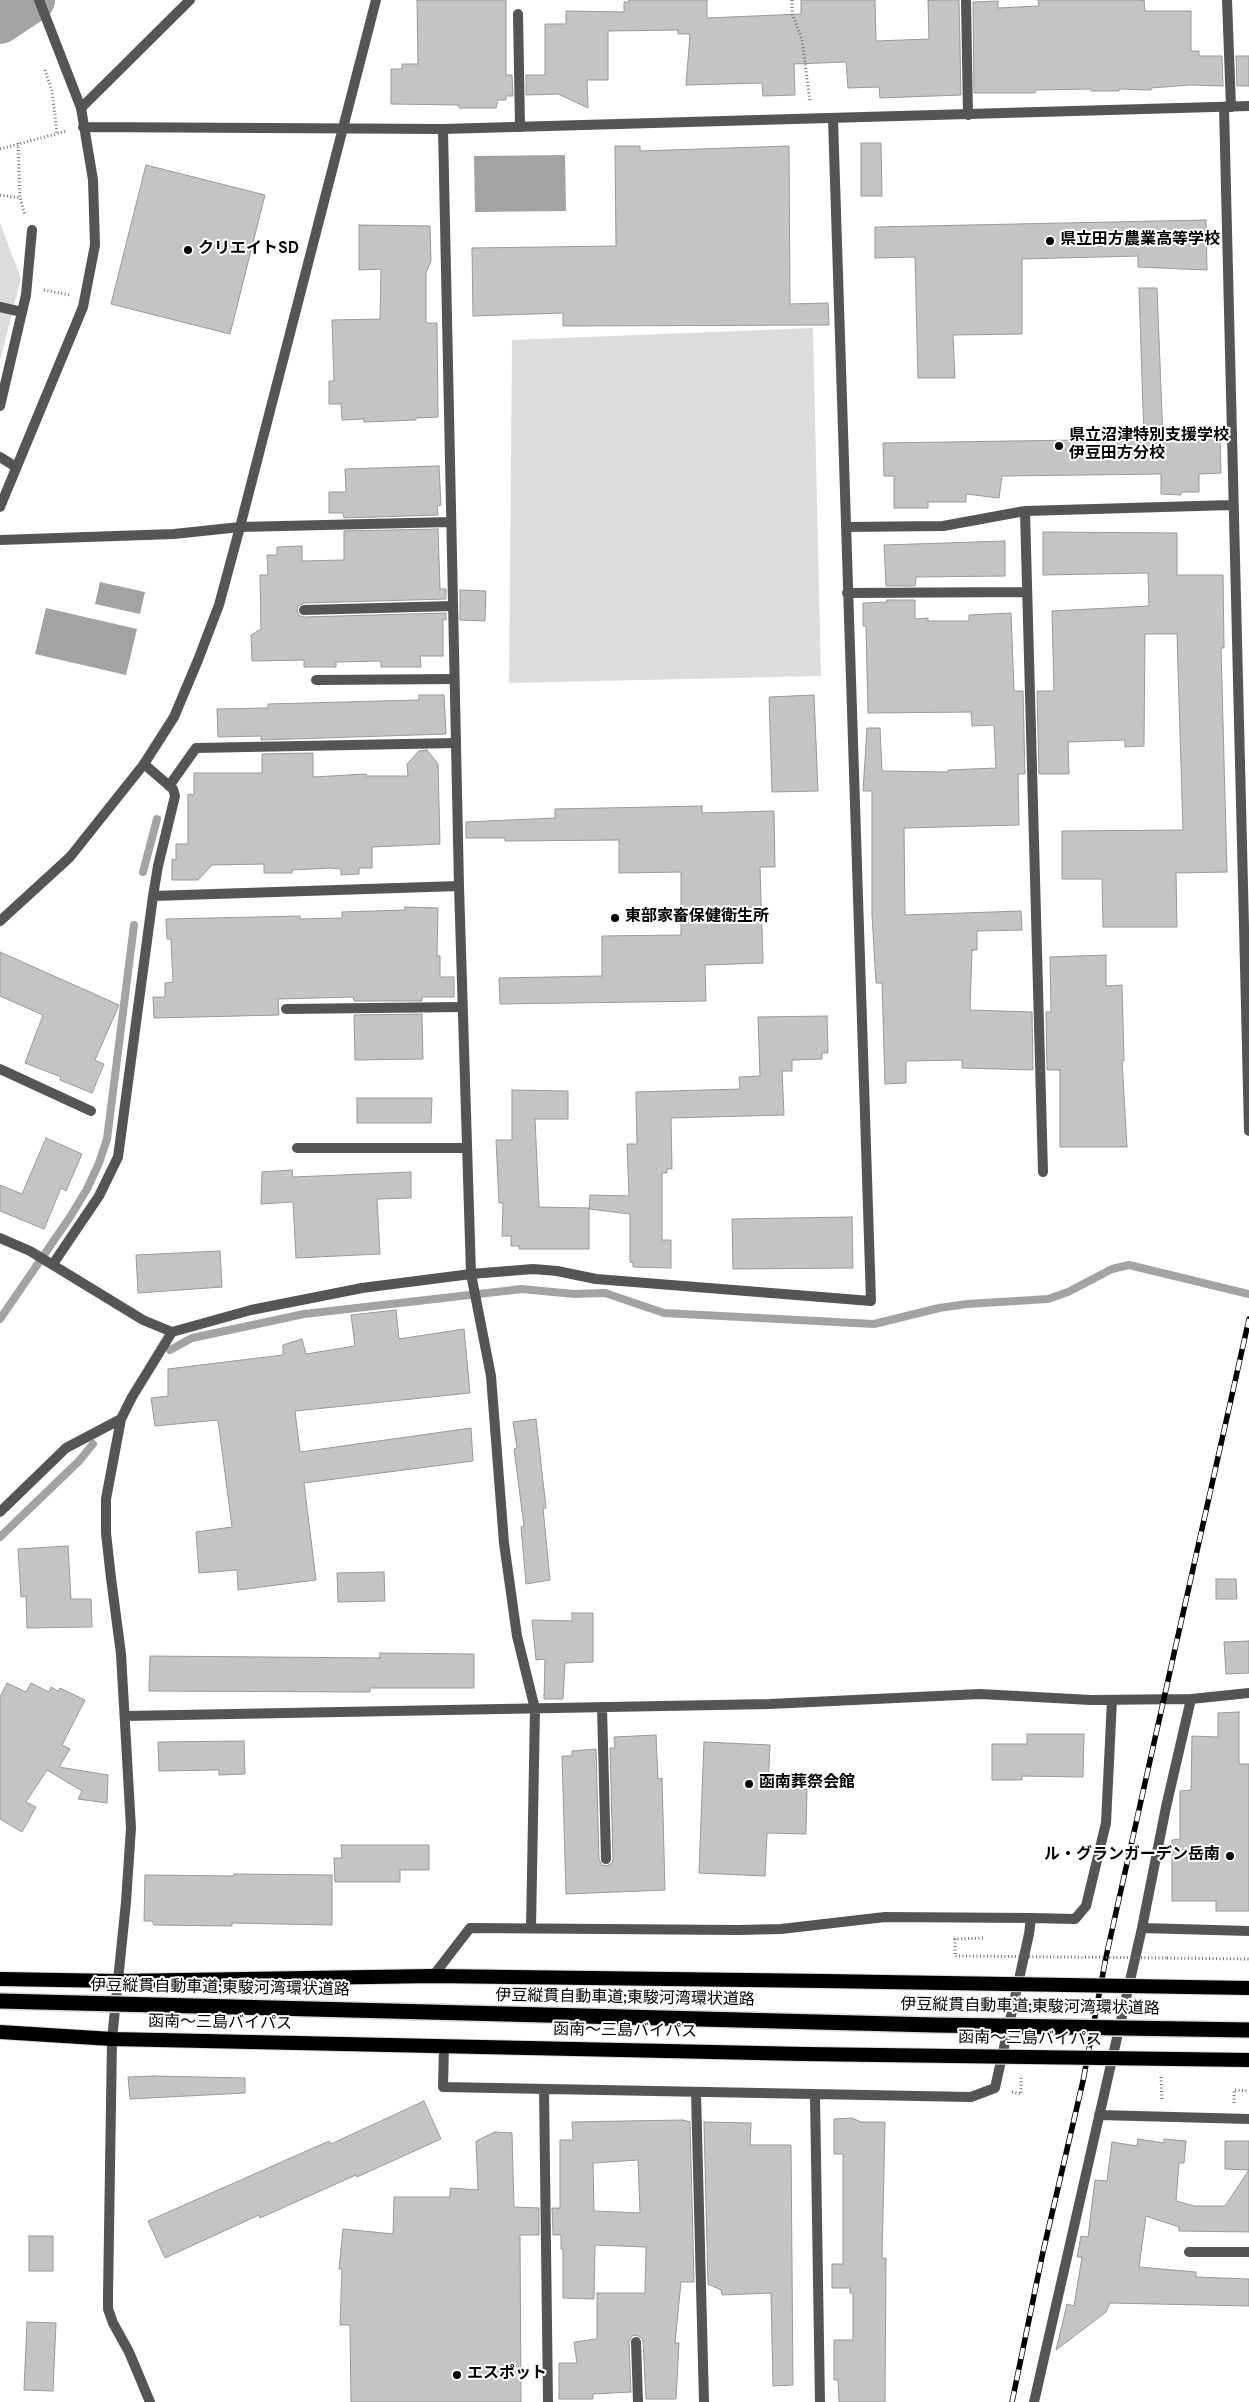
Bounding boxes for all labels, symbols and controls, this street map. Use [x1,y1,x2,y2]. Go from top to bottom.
place label: 県立田方農業高等学校 [1060,231,1220,251]
marker: 県立田方農業高等学校 [1044,235,1056,247]
place label: クリエイトSD [198,240,299,260]
marker: クリエイトSD [182,244,194,256]
place label: 県立沼津特別支援学校 伊豆田方分校 [1069,427,1229,465]
marker: 県立沼津特別支援学校 伊豆田方分校 [1053,440,1065,452]
place label: 東部家畜保健衛生所 [625,908,769,928]
marker: 東部家畜保健衛生所 [609,912,621,924]
place label: 函南葬祭会館 [759,1774,855,1794]
marker: 函南葬祭会館 [743,1778,755,1790]
place label: ル・グランガーデン岳南 [1044,1846,1220,1866]
marker: ル・グランガーデン岳南 [1224,1850,1236,1862]
street label: 伊豆縦貫自動車道;東駿河湾環状道路 [90,1977,350,2001]
street label: 伊豆縦貫自動車道;東駿河湾環状道路 [495,1987,755,2011]
street label: 伊豆縦貫自動車道;東駿河湾環状道路 [900,1996,1160,2020]
street label: 函南～三島バイパス [148,2013,292,2035]
street label: 函南～三島バイパス [553,2021,697,2043]
street label: 函南～三島バイパス [958,2029,1102,2051]
place label: エスポット [467,2365,547,2385]
marker: エスポット [451,2369,463,2381]

